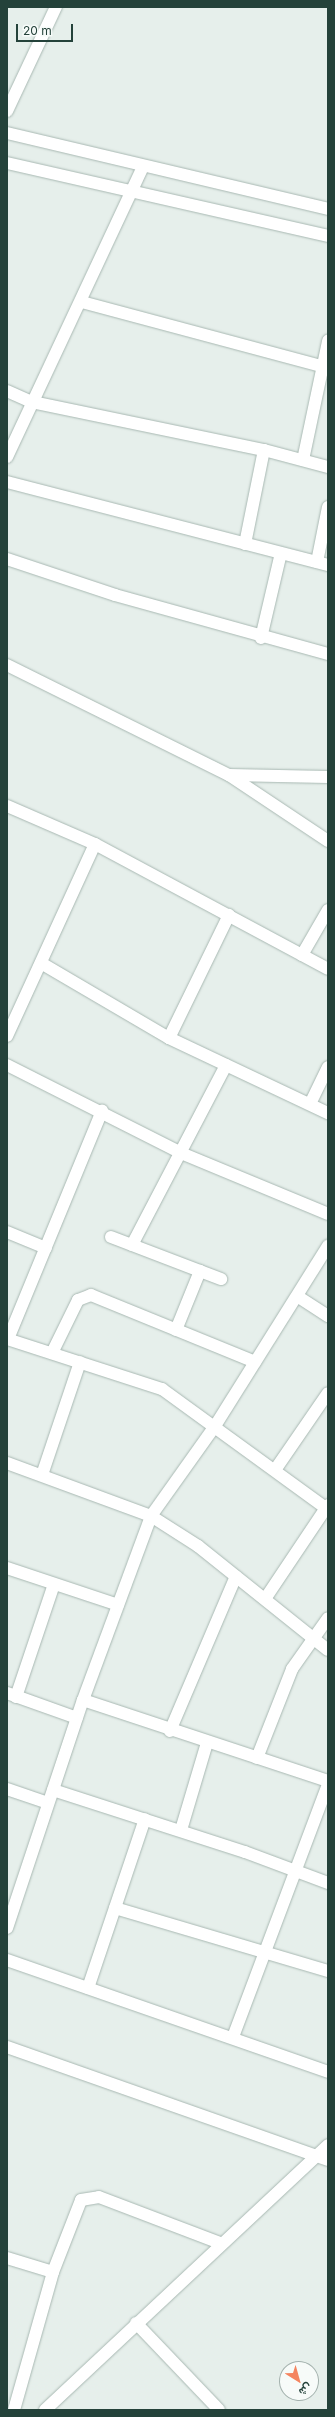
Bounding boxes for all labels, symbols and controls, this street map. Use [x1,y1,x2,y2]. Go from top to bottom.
scale bar [18,16,75,42]
text: 20 m [23,23,52,38]
north arrow [279,2361,319,2401]
text: ش [296,2380,315,2399]

